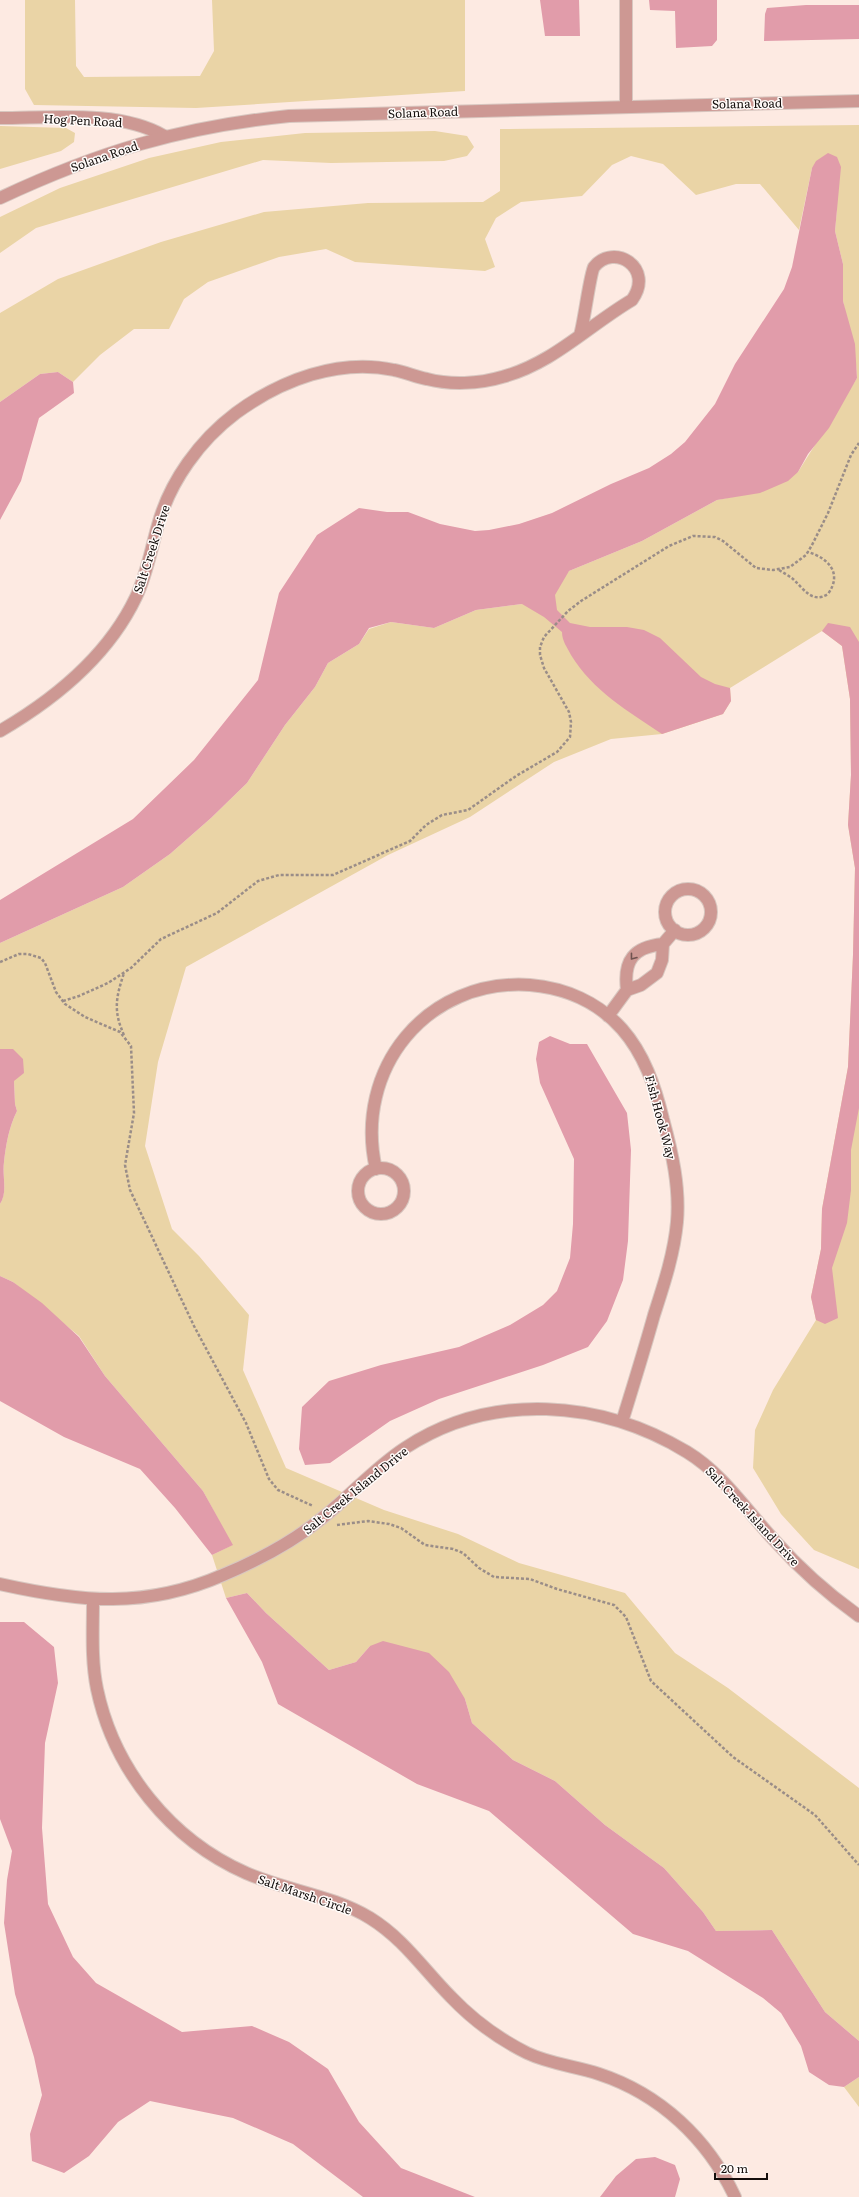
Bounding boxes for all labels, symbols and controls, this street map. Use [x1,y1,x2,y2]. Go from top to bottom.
street label: Solana Road [712,93,783,113]
street label: Solana Road [388,102,459,122]
street label: Hog Pen Road [43,109,123,131]
street label: Solana Road [68,136,141,176]
street label: Salt Creek Drive [128,502,174,596]
one-way arrow [631,953,638,960]
street label: Fish Hook Way [641,1073,681,1161]
street label: Salt Creek Island Drive [299,1442,411,1538]
street label: Salt Creek Island Drive [702,1462,804,1570]
street label: Salt Marsh Circle [256,1869,354,1919]
scale bar [715,2155,767,2181]
text: 20 m [721,2159,748,2177]

